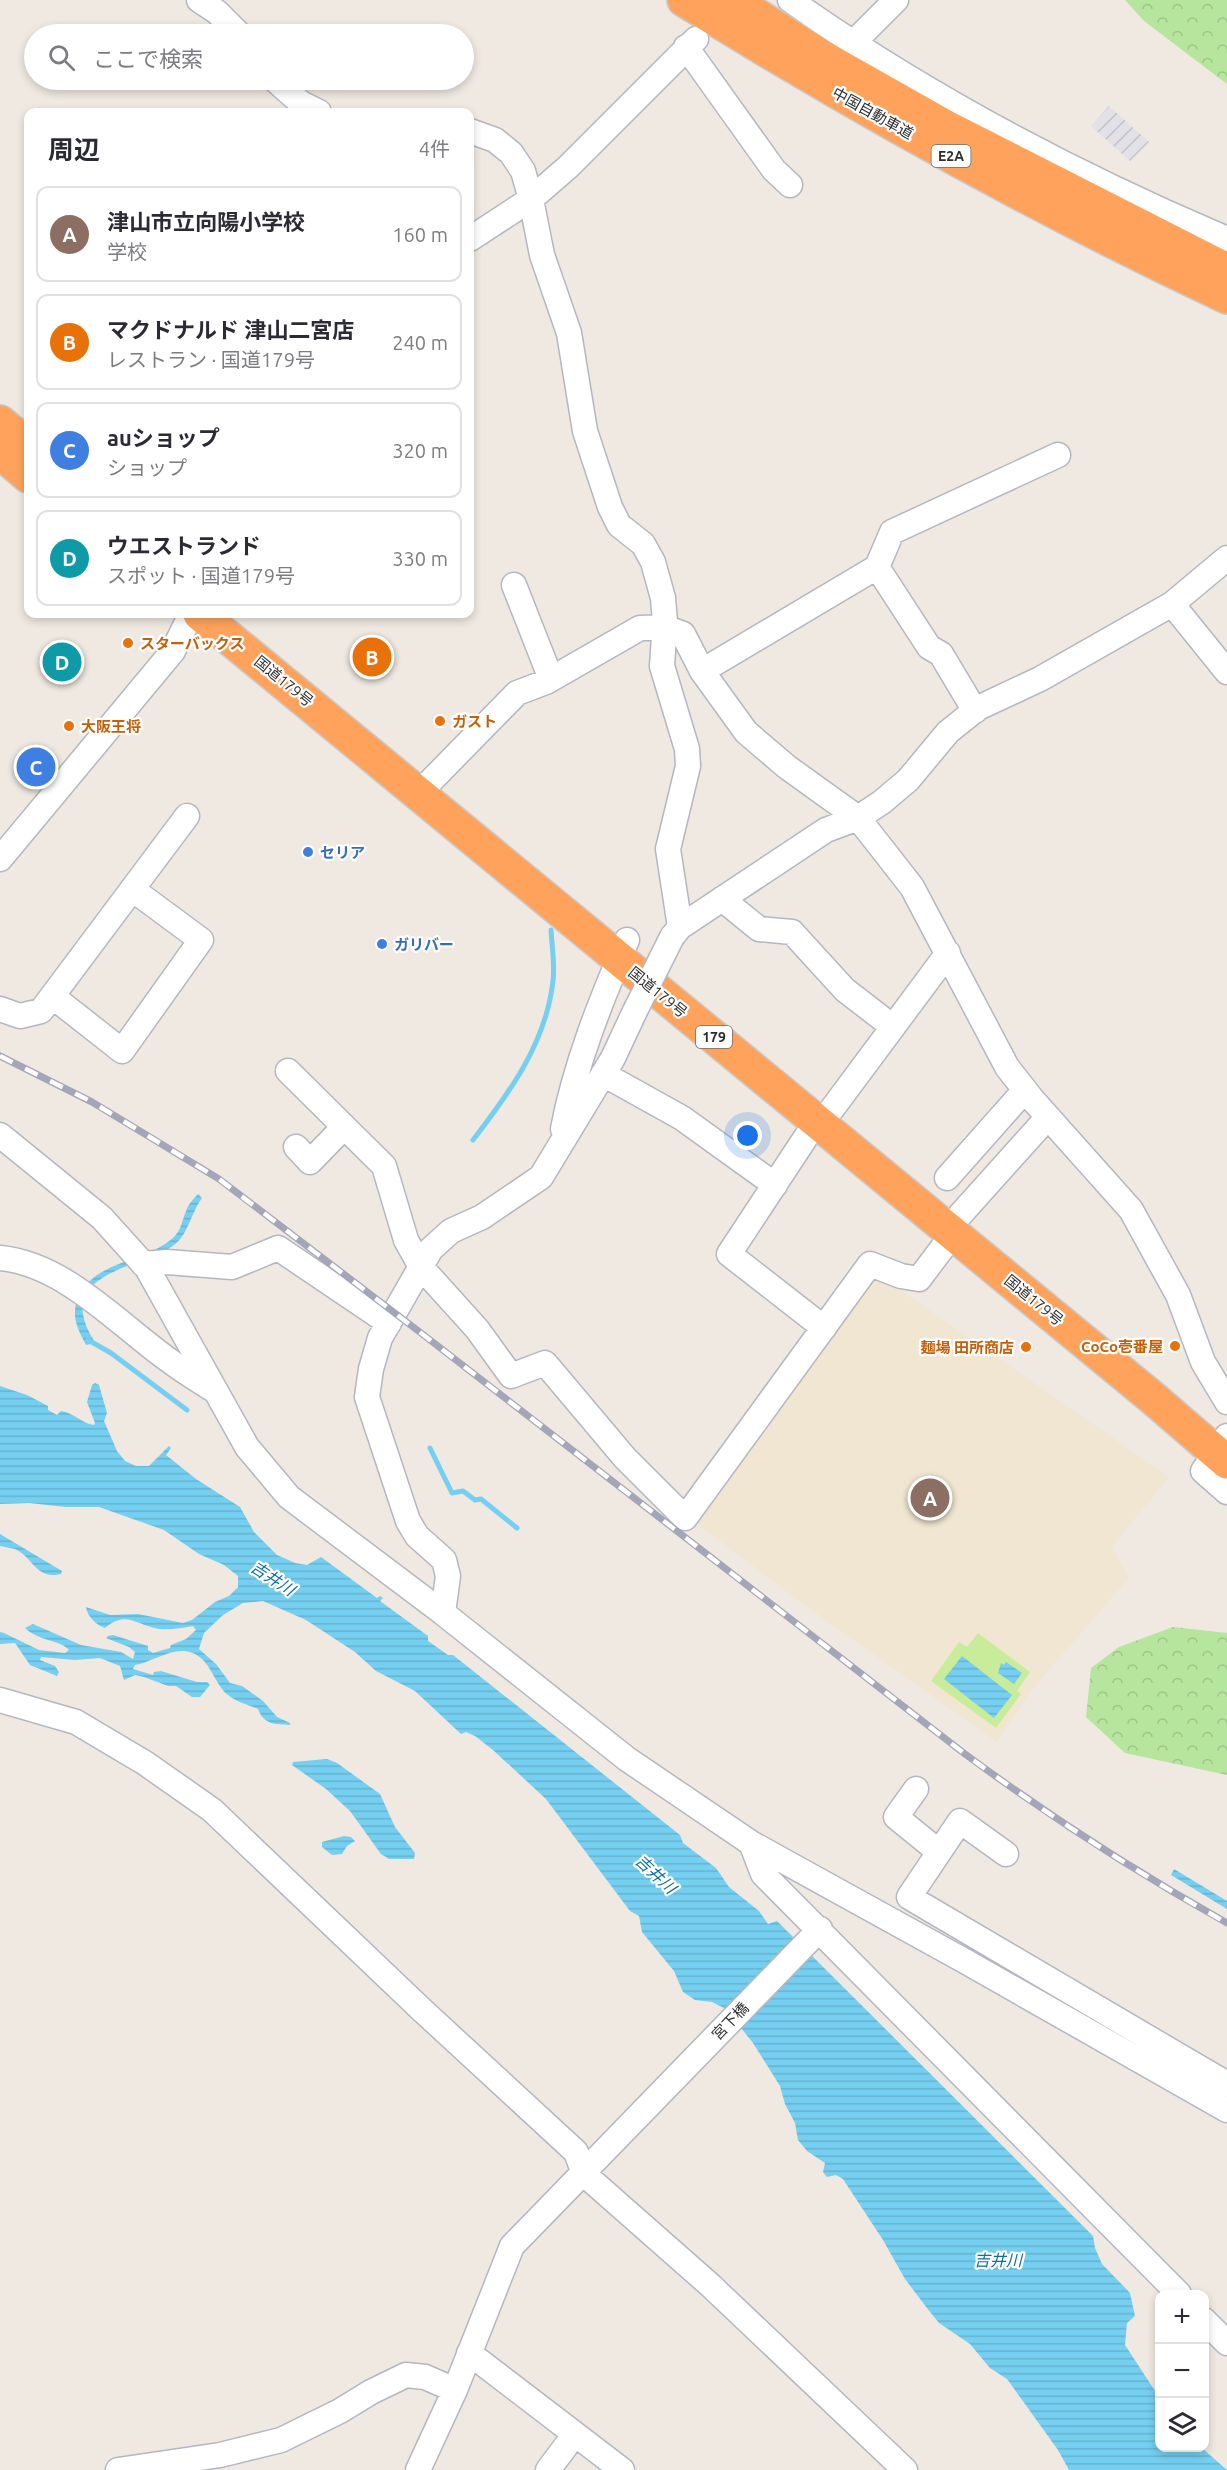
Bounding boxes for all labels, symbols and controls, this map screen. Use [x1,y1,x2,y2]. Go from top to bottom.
search box [24,24,474,90]
icon: search [45,41,78,74]
text: ここで検索 [93,46,203,71]
street label: 中国自動車道 [830,84,916,142]
text: 周辺 [48,135,100,164]
text: 4件 [419,137,450,160]
road number: E2A [932,145,970,167]
text: 津山市立向陽小学校 [107,209,305,234]
text: A [62,223,77,246]
text: 160 m [392,223,448,246]
text: 学校 [107,240,147,263]
text: マクドナルド 津山二宮店 [107,317,354,342]
text: B [63,331,76,354]
text: 240 m [392,331,448,354]
text: レストラン · 国道179号 [107,348,315,371]
text: auショップ [107,425,220,450]
text: C [63,439,76,462]
text: 320 m [392,439,448,462]
text: ショップ [107,456,187,479]
text: ウエストランド [107,533,261,558]
text: D [62,547,77,570]
text: 330 m [392,547,448,570]
text: スポット · 国道179号 [107,564,295,587]
pin: B [352,634,392,680]
place label: スターバックス [140,635,244,652]
marker: スターバックス [121,636,135,650]
pin: D [42,640,82,684]
street label: 国道179号 [251,652,317,710]
place label: ガスト [452,713,497,730]
marker: ガスト [433,714,447,728]
place label: 大阪王将 [81,718,141,735]
marker: 大阪王将 [62,719,76,733]
pin: C [16,744,56,789]
place label: セリア [320,844,365,861]
marker: セリア [301,845,315,859]
place label: ガリバー [394,936,454,953]
marker: ガリバー [375,937,389,951]
street label: 国道179号 [625,963,691,1021]
road number: 179 [696,1026,732,1048]
your location [733,1121,762,1150]
street label: 国道179号 [1001,1271,1067,1329]
place label: CoCo壱番屋 [1081,1338,1163,1355]
place label: 麺場 田所商店 [920,1339,1014,1356]
marker: CoCo壱番屋 [1168,1339,1182,1353]
marker: 麺場 田所商店 [1019,1340,1033,1354]
pin: A [910,1476,950,1520]
water label: 吉井川 [248,1557,300,1600]
water label: 吉井川 [632,1851,681,1898]
street label: 宮下橋 [708,1999,752,2043]
water label: 吉井川 [974,2251,1024,2269]
map controls [1155,2290,1209,2452]
button: + [1155,2290,1209,2344]
button: − [1155,2344,1209,2398]
button: layers [1155,2398,1209,2452]

